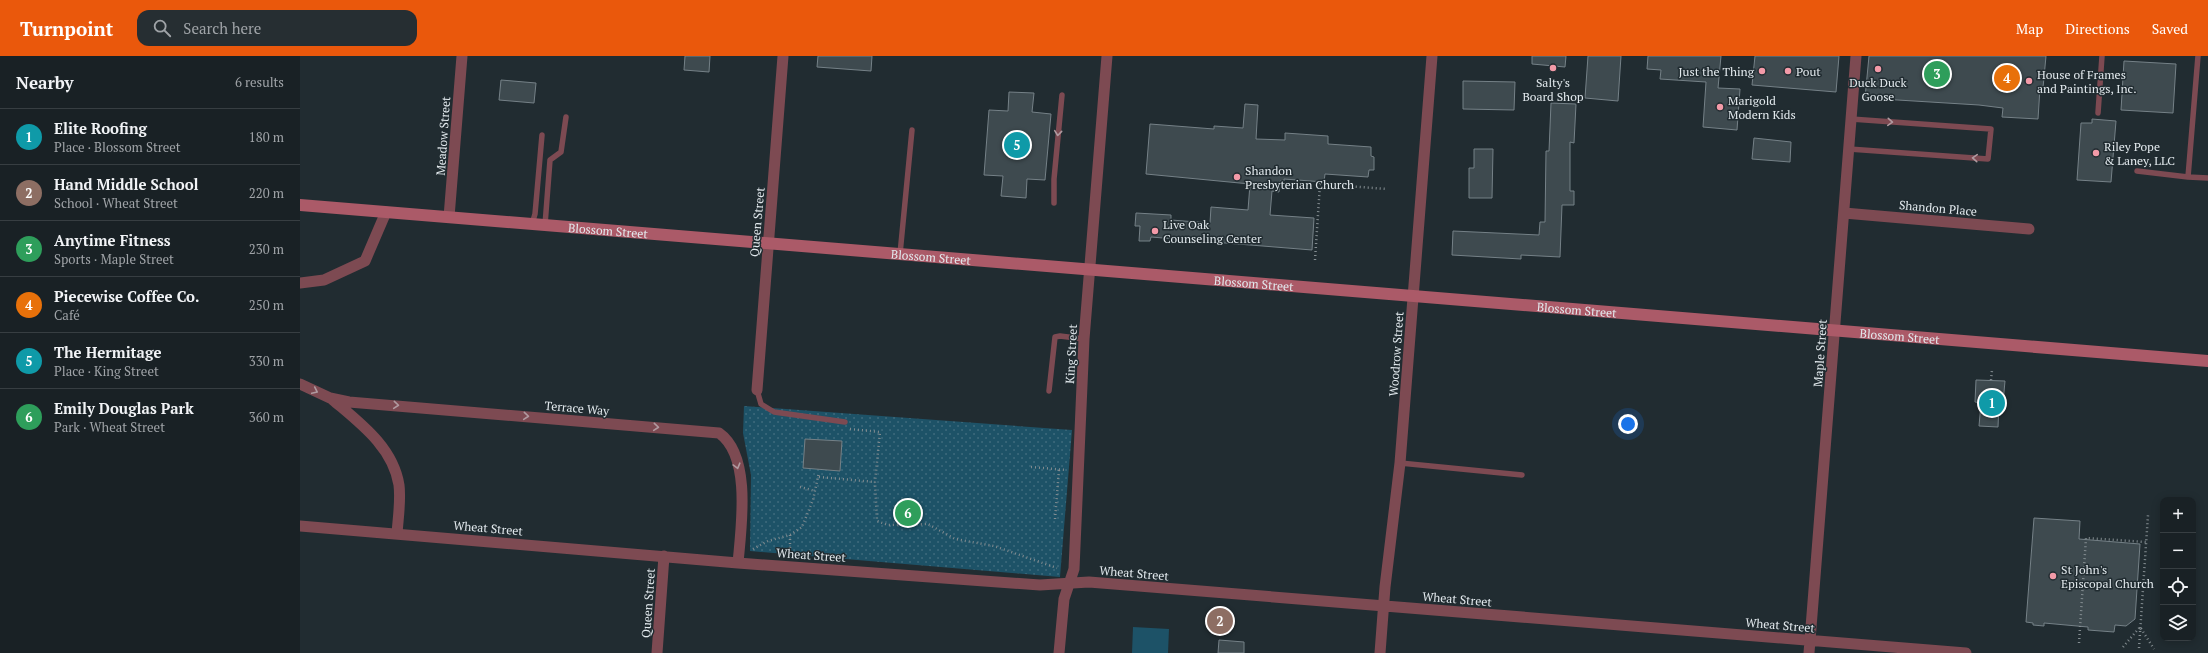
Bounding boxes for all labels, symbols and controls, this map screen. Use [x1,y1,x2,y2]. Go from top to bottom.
search box [137,10,417,46]
text: Turnpoint [20,16,113,41]
icon: search [151,17,173,39]
text: Search here [183,18,261,38]
text: Map [2016,19,2043,38]
text: Directions [2065,19,2130,38]
text: Saved [2152,19,2188,38]
pin: 3 [1924,59,1950,89]
marker: Salty's Board Shop [1548,63,1558,73]
pin: 4 [1994,63,2020,93]
place label: Just the Thing [1678,64,1755,79]
place label: Pout [1796,64,1821,79]
marker: Duck Duck Goose [1873,64,1883,74]
marker: Just the Thing [1757,66,1767,76]
marker: Pout [1783,66,1793,76]
place label: House of Frames and Paintings, Inc. [2037,67,2137,96]
text: Nearby [16,71,74,94]
text: 6 results [235,73,284,91]
place label: Salty's Board Shop [1522,75,1584,104]
place label: Duck Duck Goose [1849,75,1907,104]
marker: House of Frames and Paintings, Inc. [2024,76,2034,86]
place label: Marigold Modern Kids [1728,93,1796,122]
street label: Meadow Street [433,95,453,176]
marker: Marigold Modern Kids [1715,102,1725,112]
one-way arrow [1887,117,1893,126]
text: Elite Roofing [54,118,147,138]
text: 1 [25,128,33,146]
text: 180 m [249,128,284,146]
pin: 5 [1004,130,1030,160]
one-way arrow [1054,130,1063,136]
text: Place · Blossom Street [54,138,181,156]
place label: Riley Pope & Laney, LLC [2104,139,2175,168]
marker: Riley Pope & Laney, LLC [2091,148,2101,158]
one-way arrow [1972,154,1978,163]
place label: Shandon Presbyterian Church [1245,163,1354,192]
marker: Shandon Presbyterian Church [1232,172,1242,182]
text: Hand Middle School [54,174,199,194]
text: 2 [25,184,33,202]
text: 220 m [249,184,284,202]
street label: Queen Street [746,186,768,257]
text: School · Wheat Street [54,194,178,212]
street label: Shandon Place [1898,197,1978,219]
place label: Live Oak Counseling Center [1163,217,1262,246]
street label: Blossom Street [567,219,649,241]
marker: Live Oak Counseling Center [1150,226,1160,236]
text: Anytime Fitness [54,230,171,250]
text: 3 [25,240,33,258]
text: 230 m [249,240,284,258]
street label: Blossom Street [890,246,972,267]
text: Sports · Maple Street [54,250,174,268]
street label: Blossom Street [1213,272,1295,294]
text: Piecewise Coffee Co. [54,286,199,306]
text: 4 [25,296,33,314]
text: 250 m [249,296,284,314]
street label: Blossom Street [1536,299,1618,320]
text: Café [54,306,80,324]
street label: Woodrow Street [1386,310,1406,397]
street label: Maple Street [1810,318,1830,387]
street label: King Street [1062,323,1080,384]
street label: Blossom Street [1859,325,1941,347]
text: The Hermitage [54,342,161,362]
text: 5 [25,352,33,370]
text: 330 m [249,352,284,370]
text: Place · King Street [54,362,159,380]
one-way arrow [311,386,318,394]
pin: 1 [1979,388,2005,418]
text: Emily Douglas Park [54,398,194,418]
street label: Terrace Way [544,398,611,418]
one-way arrow [393,401,399,410]
text: 6 [25,408,33,426]
text: 360 m [249,408,284,426]
one-way arrow [523,412,529,421]
your location [1618,414,1638,434]
text: Park · Wheat Street [54,418,165,436]
one-way arrow [653,423,659,432]
one-way arrow [732,462,741,469]
map controls [2160,497,2196,641]
button: + [2160,497,2196,533]
pin: 6 [895,498,921,528]
street label: Wheat Street [453,517,524,539]
button: − [2160,533,2196,569]
street label: Wheat Street [776,545,847,565]
street label: Wheat Street [1099,562,1170,584]
place label: St John's Episcopal Church [2061,562,2154,591]
street label: Queen Street [638,567,658,638]
button: locate [2160,569,2196,605]
marker: St John's Episcopal Church [2048,571,2058,581]
street label: Wheat Street [1422,588,1493,610]
button: layers [2160,605,2196,641]
pin: 2 [1207,606,1233,636]
street label: Wheat Street [1745,614,1816,636]

